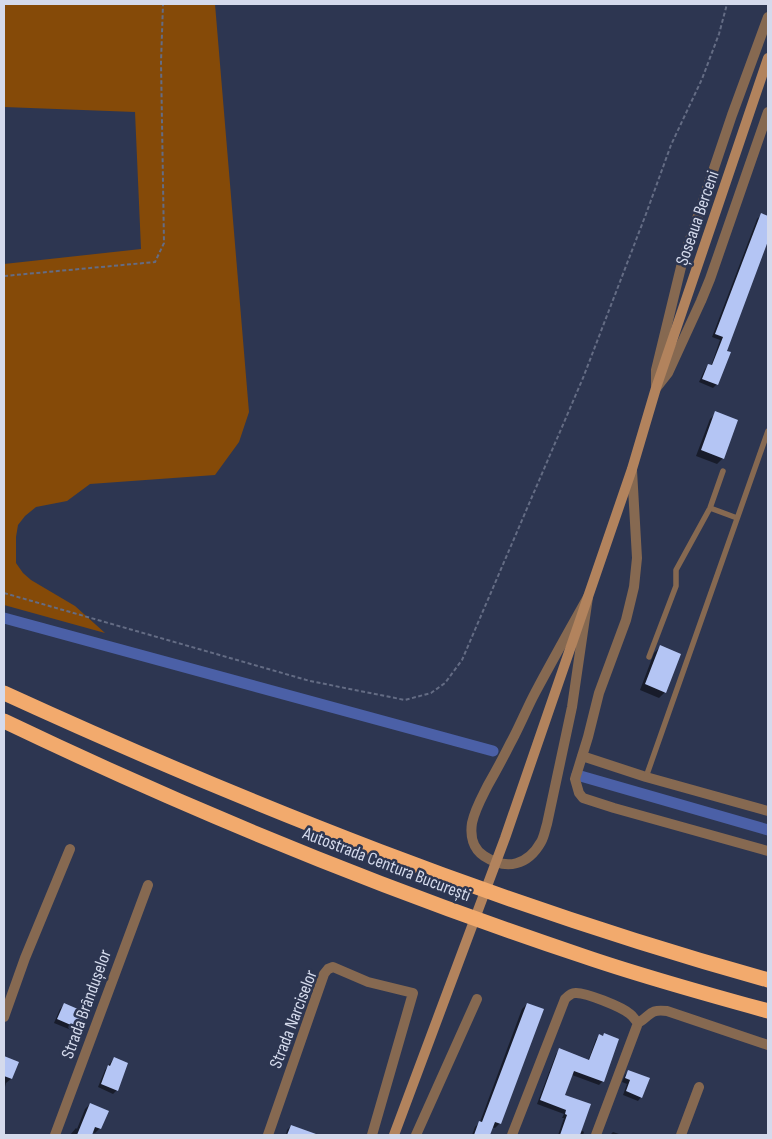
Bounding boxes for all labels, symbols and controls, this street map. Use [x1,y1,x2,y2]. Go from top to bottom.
street label: Șoseaua Berceni [671,168,723,268]
street label: Autostrada Centura București [299,822,474,906]
street label: Strada Brândușelor [57,947,116,1062]
street label: Strada Narciselor [265,967,322,1071]

